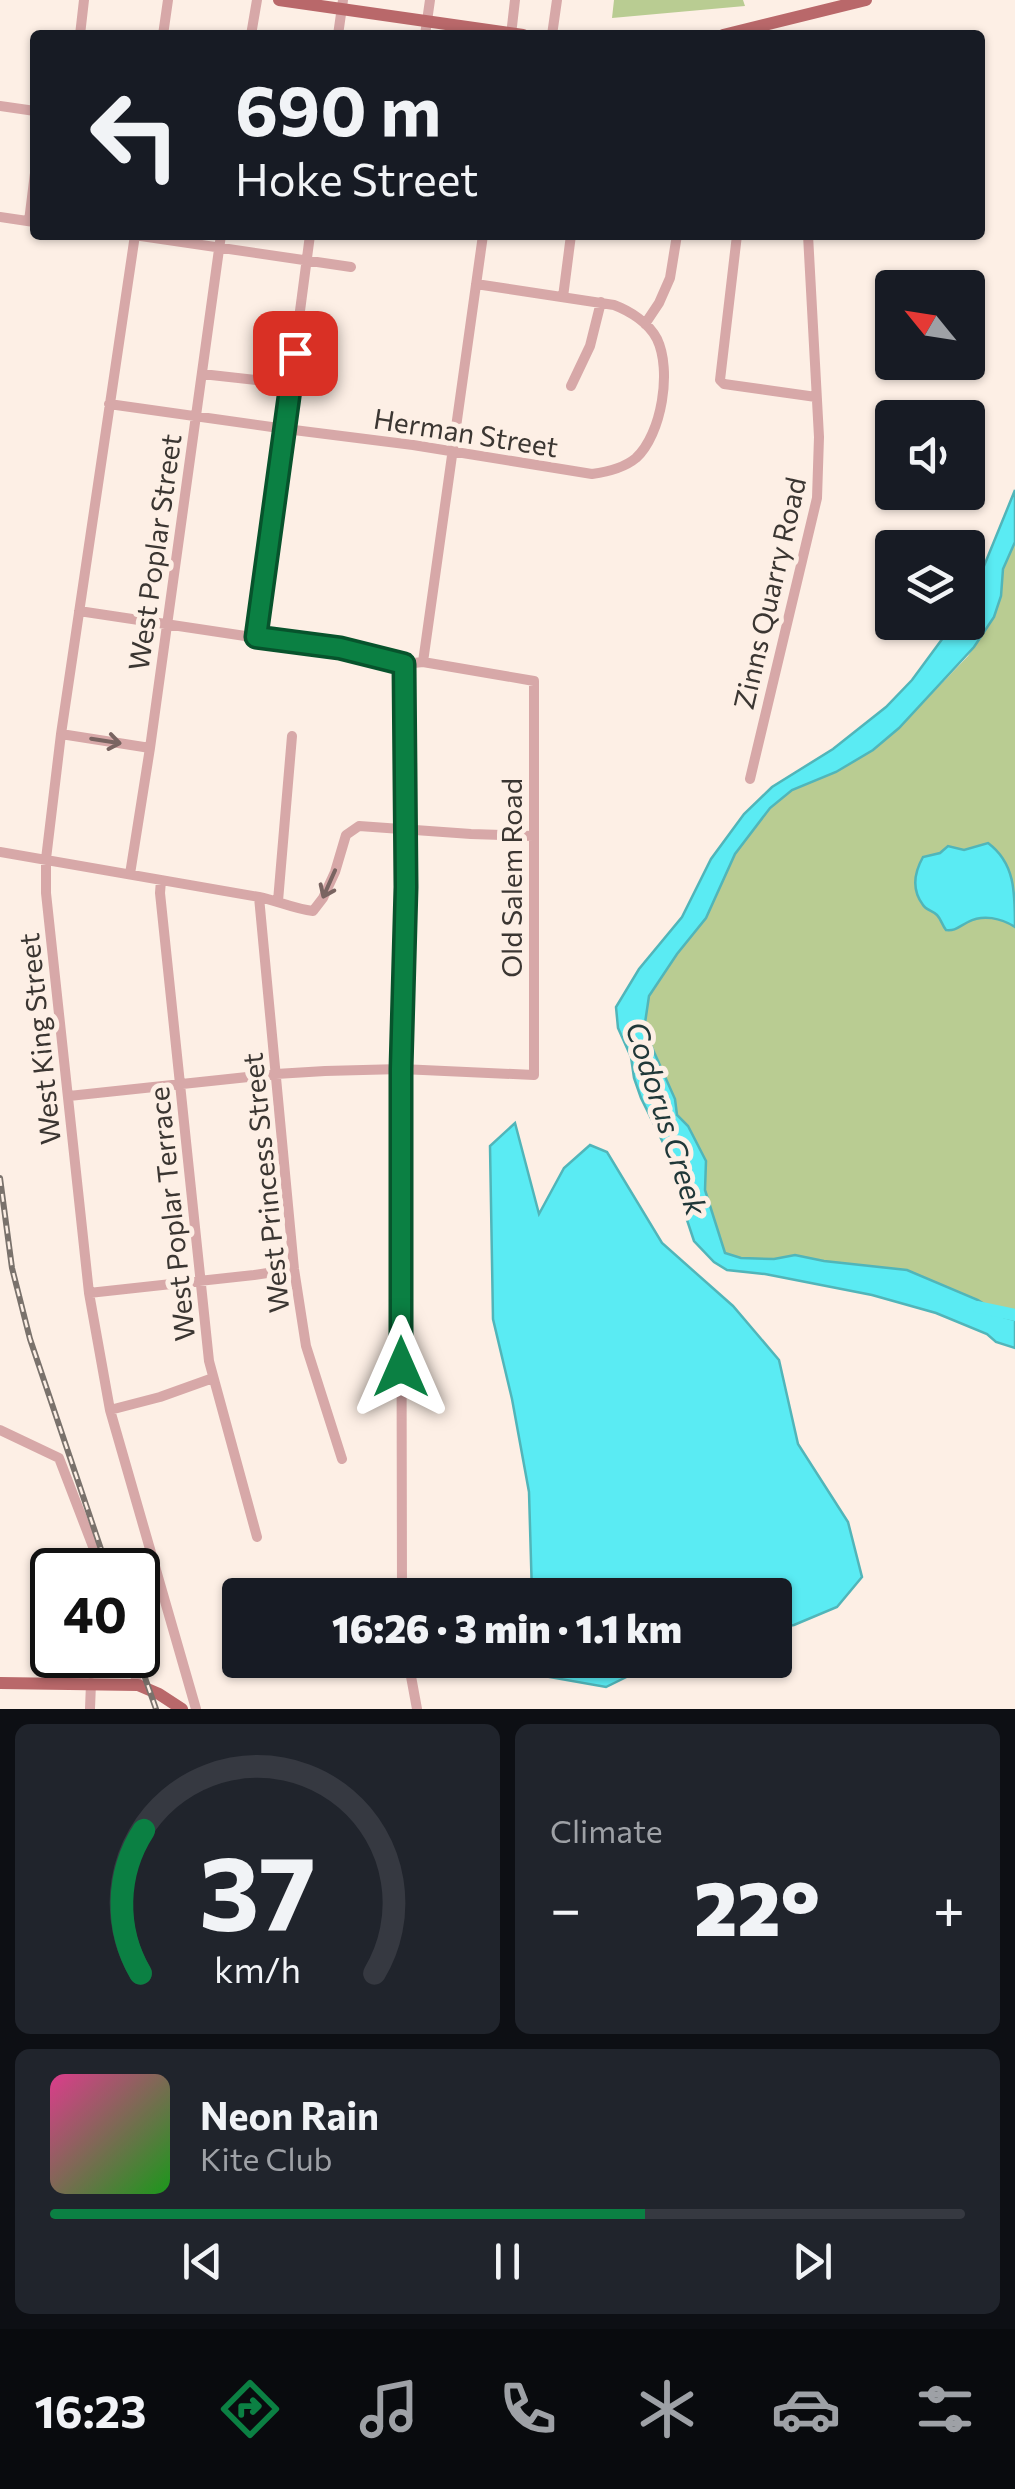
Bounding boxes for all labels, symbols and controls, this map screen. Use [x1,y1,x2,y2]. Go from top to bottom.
text: 690 m [235,65,441,150]
icon: left [70,70,200,200]
text: Hoke Street [235,150,479,205]
north arrow [875,270,985,380]
map controls [875,270,985,640]
pin [253,311,338,396]
icon: arrive [268,326,323,381]
button: sound [875,400,985,510]
street label: Herman Street [371,401,561,463]
street label: West Poplar Street [121,431,187,673]
street label: Zinns Quarry Road [726,474,812,712]
button: layers [875,530,985,640]
one-way arrow [89,732,122,750]
street label: Old Salem Road [494,778,528,978]
one-way arrow [318,869,337,899]
street label: West King Street [11,932,67,1146]
water label: Codorus Creek [619,1016,717,1220]
street label: West Princess Street [234,1051,296,1315]
street label: West Poplar Terrace [141,1085,201,1343]
position arrow [349,1315,453,1419]
speed limit sign: 40 [30,1548,160,1678]
text: 16:26 · 3 min · 1.1 km [332,1604,682,1651]
text: Climate [550,1810,663,1850]
text: 37 [199,1825,316,1952]
text: 22° [694,1860,820,1951]
text: − [550,1873,581,1940]
text: + [933,1873,965,1940]
text: km/h [214,1947,301,1990]
text: Neon Rain [200,2091,379,2138]
text: Kite Club [200,2138,332,2178]
icon: previous [175,2234,230,2289]
icon: pause [480,2234,535,2289]
icon: next [785,2234,840,2289]
icon: directions [215,2374,285,2444]
icon: music [354,2374,424,2444]
icon: phone [493,2374,563,2444]
icon: climate [632,2374,702,2444]
icon: car [771,2374,841,2444]
icon: filters [910,2374,980,2444]
text: 16:23 [35,2382,146,2437]

